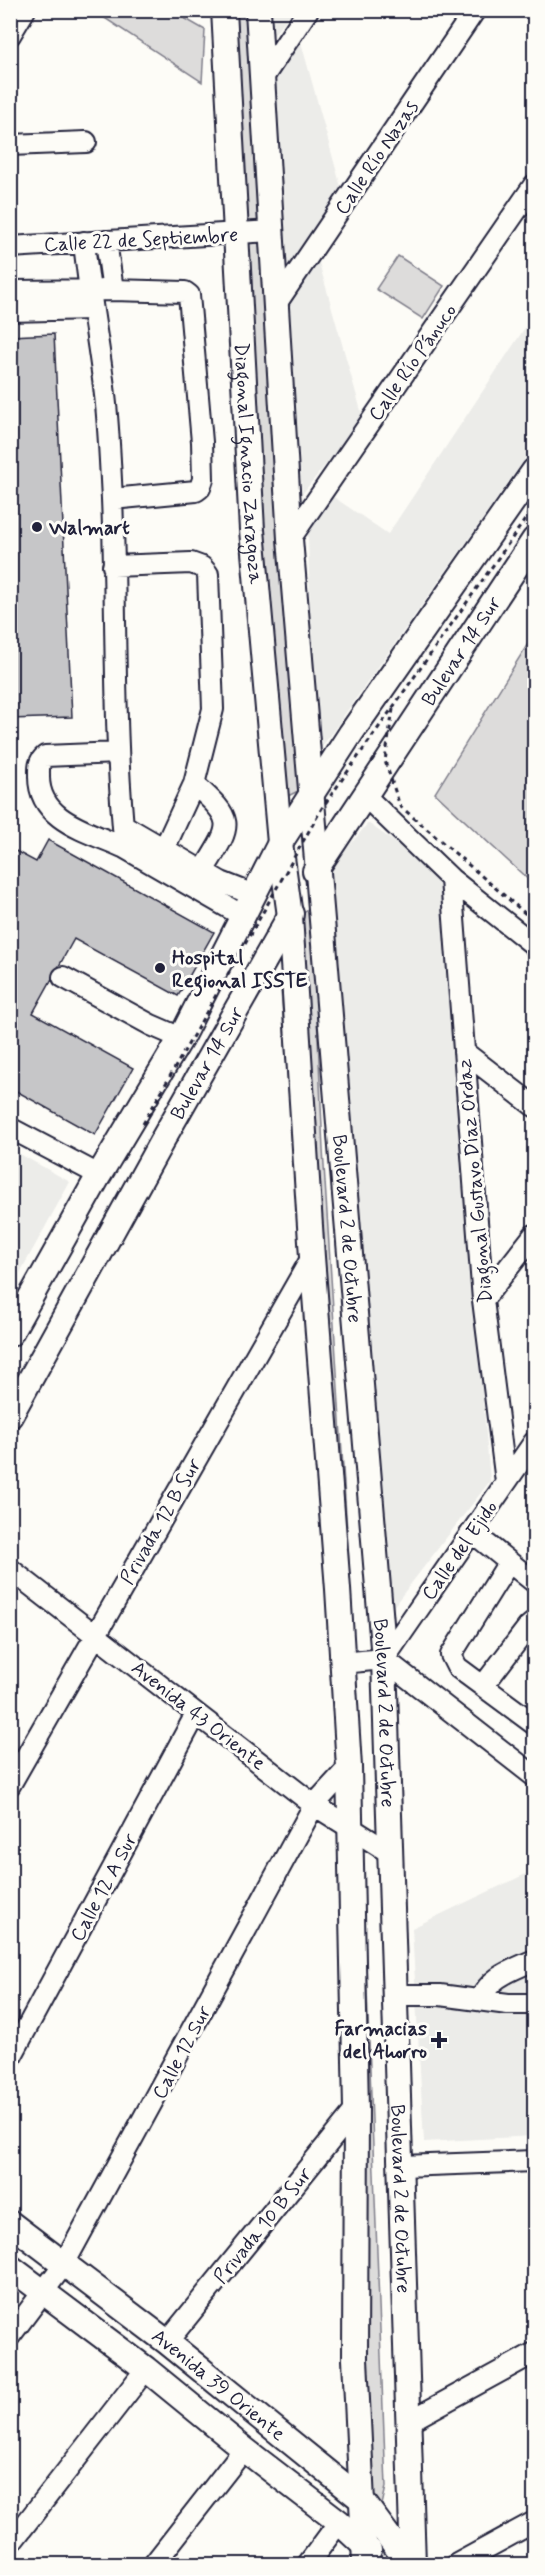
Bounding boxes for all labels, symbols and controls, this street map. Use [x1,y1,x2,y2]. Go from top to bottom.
street label: Calle Río Nazas [329,95,426,220]
street label: Calle 22 de Septiembre [43,222,239,259]
street label: Calle Río Pánuco [363,299,464,427]
street label: Diagonal Ignacio Zaragoza [226,342,269,586]
place label: Walmart [48,515,130,542]
marker: Walmart [30,520,44,534]
street label: Bulevar 14 Sur [416,591,508,712]
place label: Hospital Regional ISSTE [172,945,308,997]
marker: Hospital Regional ISSTE [153,961,167,975]
street label: Bulevar 14 Sur [165,1002,251,1125]
street label: Diagonal Gustavo Díaz Ordaz [451,1057,502,1304]
street label: Boulevard 2 de Octubre [325,1133,368,1324]
street label: Privada 12 B Sur [114,1453,209,1590]
street label: Calle del Ejido [416,1496,505,1606]
street label: Boulevard 2 de Octubre [366,1618,401,1808]
street label: Avenida 43 Oriente [125,1655,271,1777]
street label: Calle 12 A Sur [65,1828,144,1946]
street label: Calle 12 Sur [146,2001,219,2104]
place label: Farmacias del Ahorro [334,2016,427,2066]
marker: Farmacias del Ahorro [432,2033,446,2047]
street label: Boulevard 2 de Octubre [383,2104,416,2294]
street label: Privada 10 B Sur [208,2162,319,2290]
street label: Avenida 39 Oriente [146,2323,291,2448]

